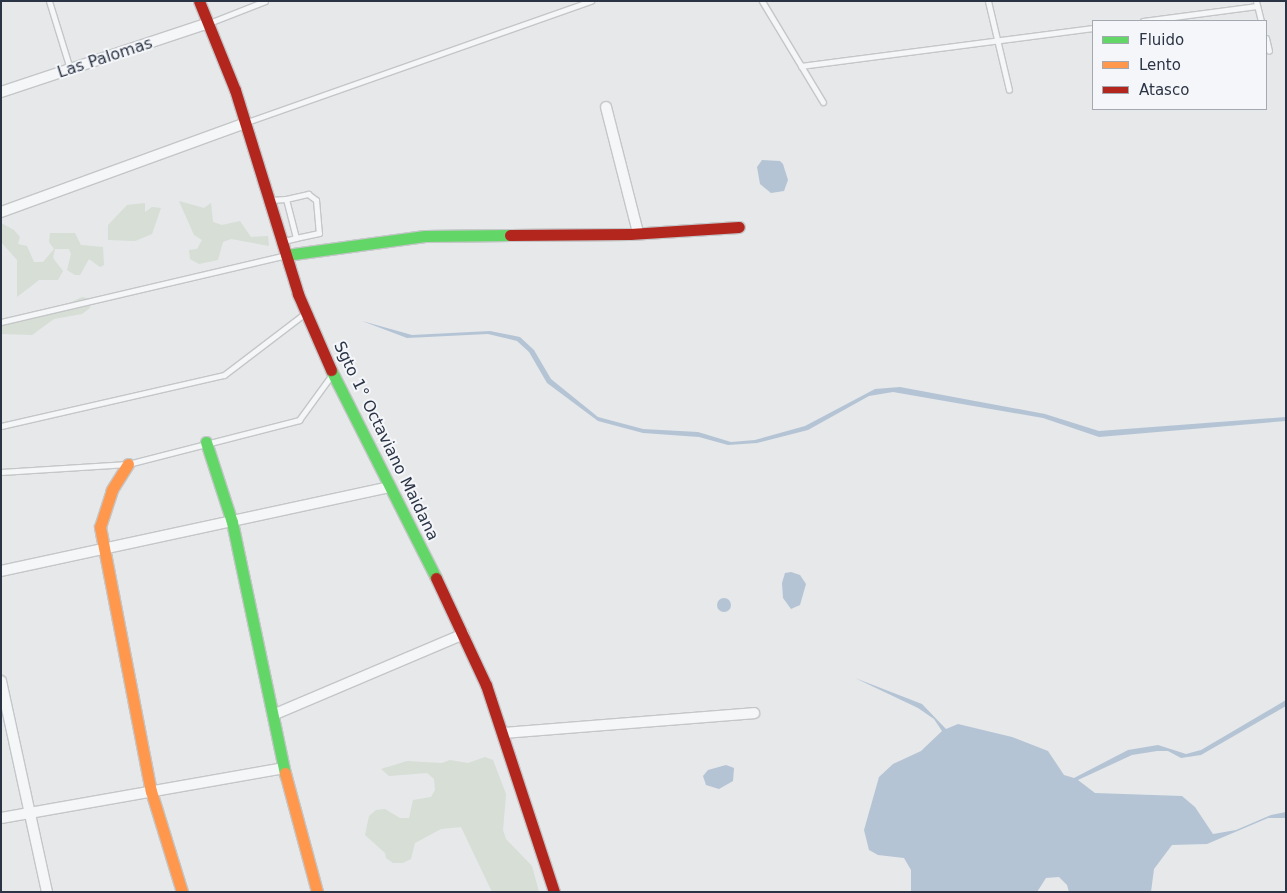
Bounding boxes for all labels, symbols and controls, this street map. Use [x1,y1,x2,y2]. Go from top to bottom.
legend [1092,20,1267,110]
text: Fluido [1139,31,1184,49]
street label: Las Palomas [55,34,155,82]
text: Lento [1139,56,1181,74]
text: Atasco [1139,81,1189,99]
street label: Sgto 1° Octaviano Maidana [329,338,443,544]

